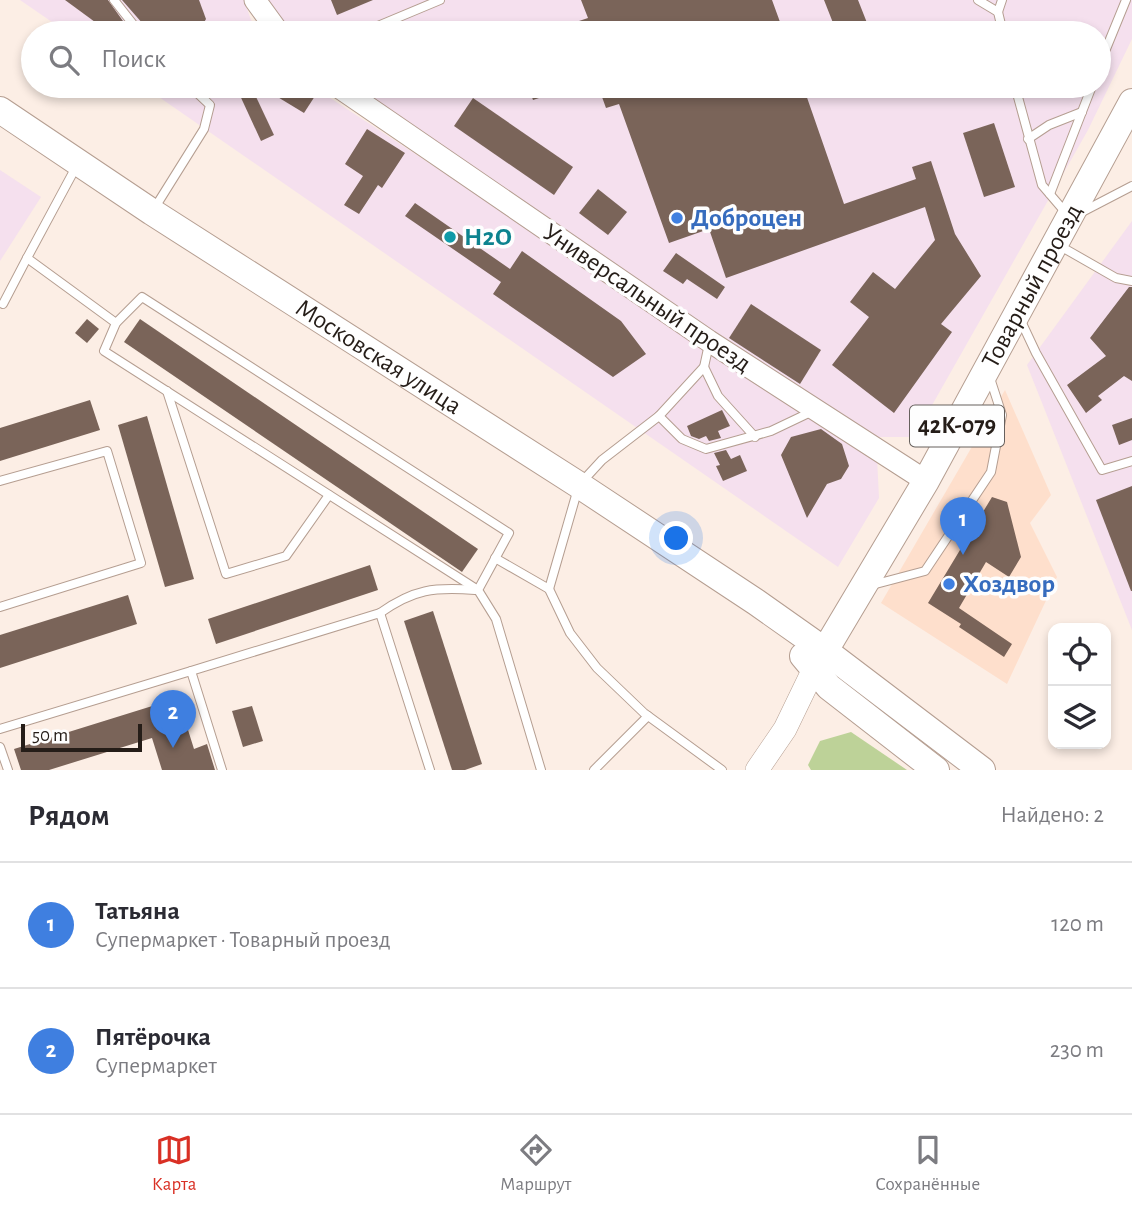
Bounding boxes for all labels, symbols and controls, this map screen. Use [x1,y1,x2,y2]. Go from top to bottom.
search box [21,21,1111,98]
icon: search [45,41,83,79]
text: Поиск [101,46,166,72]
street label: Товарный проезд [977,200,1087,372]
place label: Доброцен [691,205,802,231]
marker: Доброцен [669,210,685,226]
street label: Универсальный проезд [538,219,756,377]
place label: Н2О [464,224,512,250]
marker: Н2О [442,229,458,245]
street label: Московская улица [291,294,466,419]
road number: 42К-079 [910,405,1004,446]
pin: 1 [940,497,986,555]
your location [659,521,693,555]
place label: Хоздвор [963,571,1055,597]
marker: Хоздвор [941,576,957,592]
map controls [1048,623,1111,749]
button: locate [1048,623,1111,686]
button: layers [1048,686,1111,749]
pin: 2 [150,690,196,748]
scale bar [21,721,142,753]
text: 50 m [32,726,68,745]
text: Рядом [28,801,110,831]
text: Найдено: 2 [1001,804,1104,827]
text: Татьяна [95,898,180,924]
text: 1 [47,913,55,936]
text: 120 m [1051,913,1104,936]
text: Супермаркет · Товарный проезд [95,929,391,952]
text: Пятёрочка [95,1024,211,1050]
text: 2 [46,1039,56,1062]
text: 230 m [1050,1039,1104,1062]
text: Супермаркет [95,1055,217,1078]
tab: Карта [152,1131,196,1196]
tab: Маршрут [500,1131,571,1196]
tab: Сохранённые [875,1131,980,1196]

